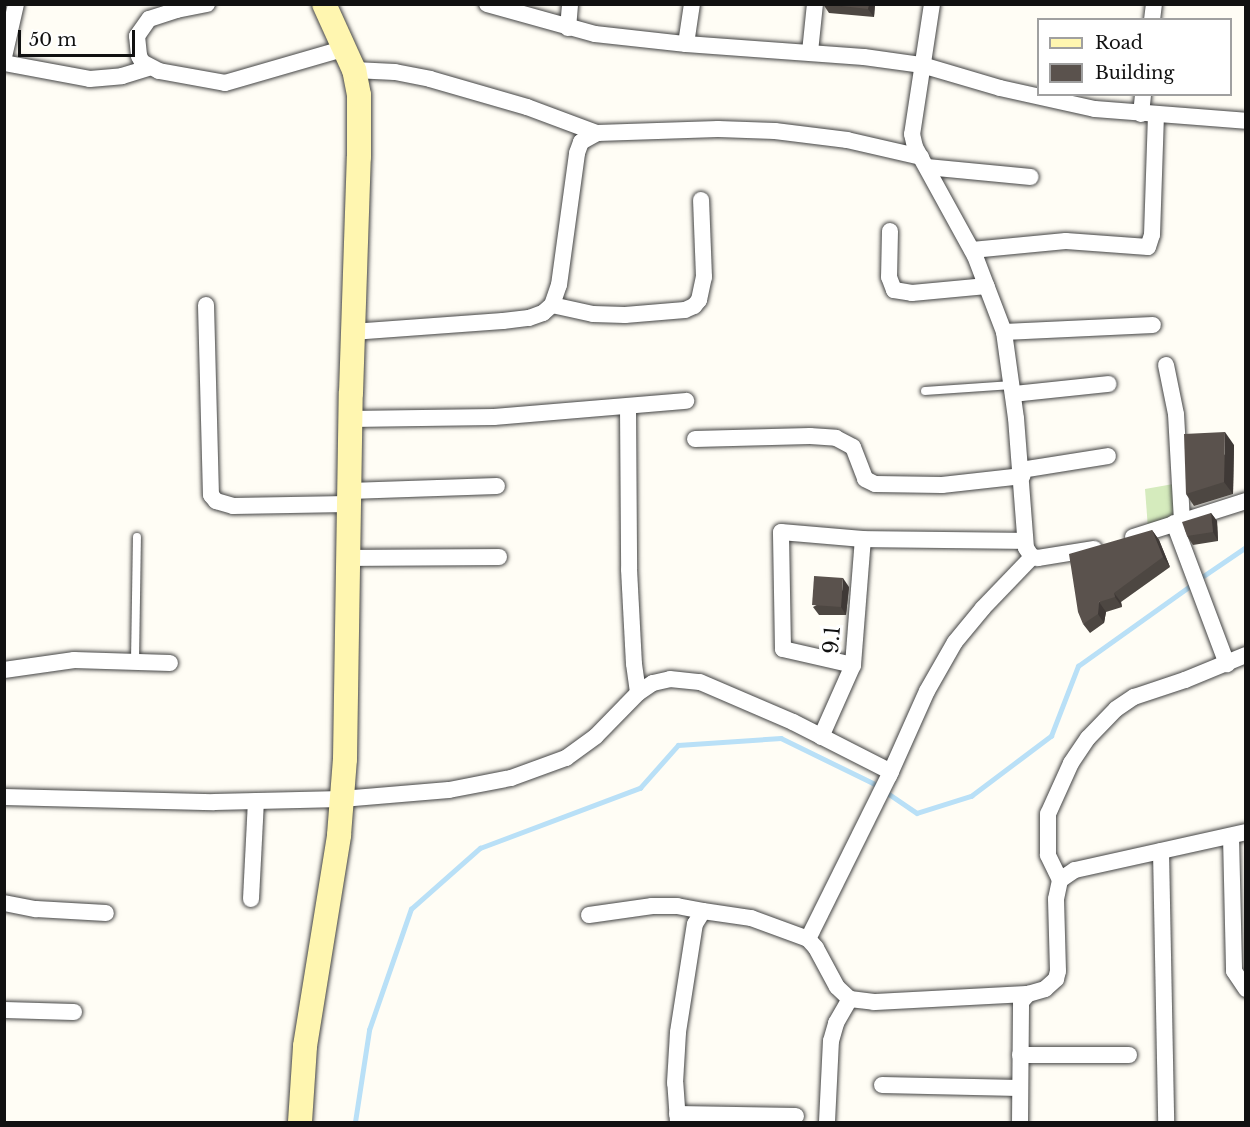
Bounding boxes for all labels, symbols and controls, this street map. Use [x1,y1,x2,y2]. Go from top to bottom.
scale bar [21,18,138,56]
legend [1037,18,1232,96]
text: 50 m [29,29,77,51]
text: Road [1095,32,1143,54]
text: Building [1095,62,1174,84]
street label: 9.1 [818,625,846,655]

